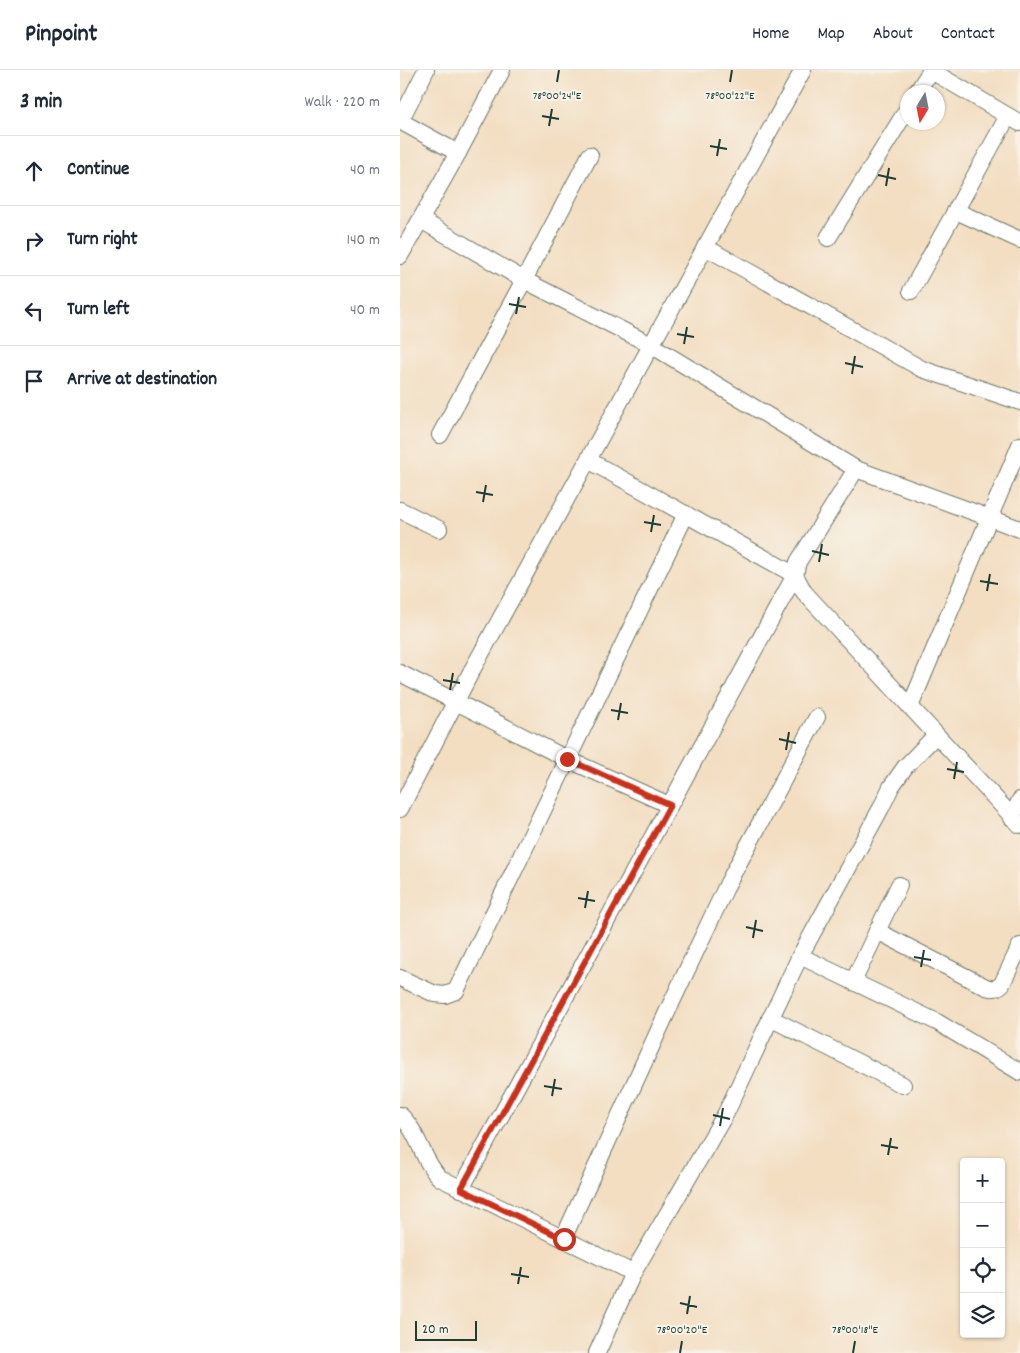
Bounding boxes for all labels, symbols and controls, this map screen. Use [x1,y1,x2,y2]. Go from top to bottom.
text: Pinpoint [25,18,97,52]
text: Home [752,22,789,47]
text: Map [817,22,845,47]
text: About [873,22,913,47]
text: Contact [941,22,995,47]
north arrow [900,85,945,130]
text: 3 min [20,88,62,118]
text: 78°00'24"E [533,88,582,105]
text: 78°00'22"E [706,88,755,105]
text: Walk · 220 m [305,91,380,114]
icon: ahead [20,157,48,185]
text: Continue [67,157,129,184]
text: 40 m [350,159,380,182]
icon: right [20,227,48,255]
text: Turn right [67,227,138,254]
text: 140 m [346,229,380,252]
icon: left [20,297,48,325]
text: Turn left [67,297,130,324]
text: 40 m [350,299,380,322]
icon: arrive [20,367,48,395]
text: Arrive at destination [67,367,217,394]
route end [556,748,579,771]
map controls [960,1158,1005,1338]
button: + [960,1158,1005,1203]
button: − [960,1203,1005,1248]
route start [553,1228,576,1251]
button: locate [960,1248,1005,1293]
button: layers [960,1293,1005,1338]
scale bar [415,1318,478,1341]
text: 20 m [422,1320,449,1340]
text: 78°00'20"E [657,1322,708,1339]
text: 78°00'18"E [832,1322,878,1339]

